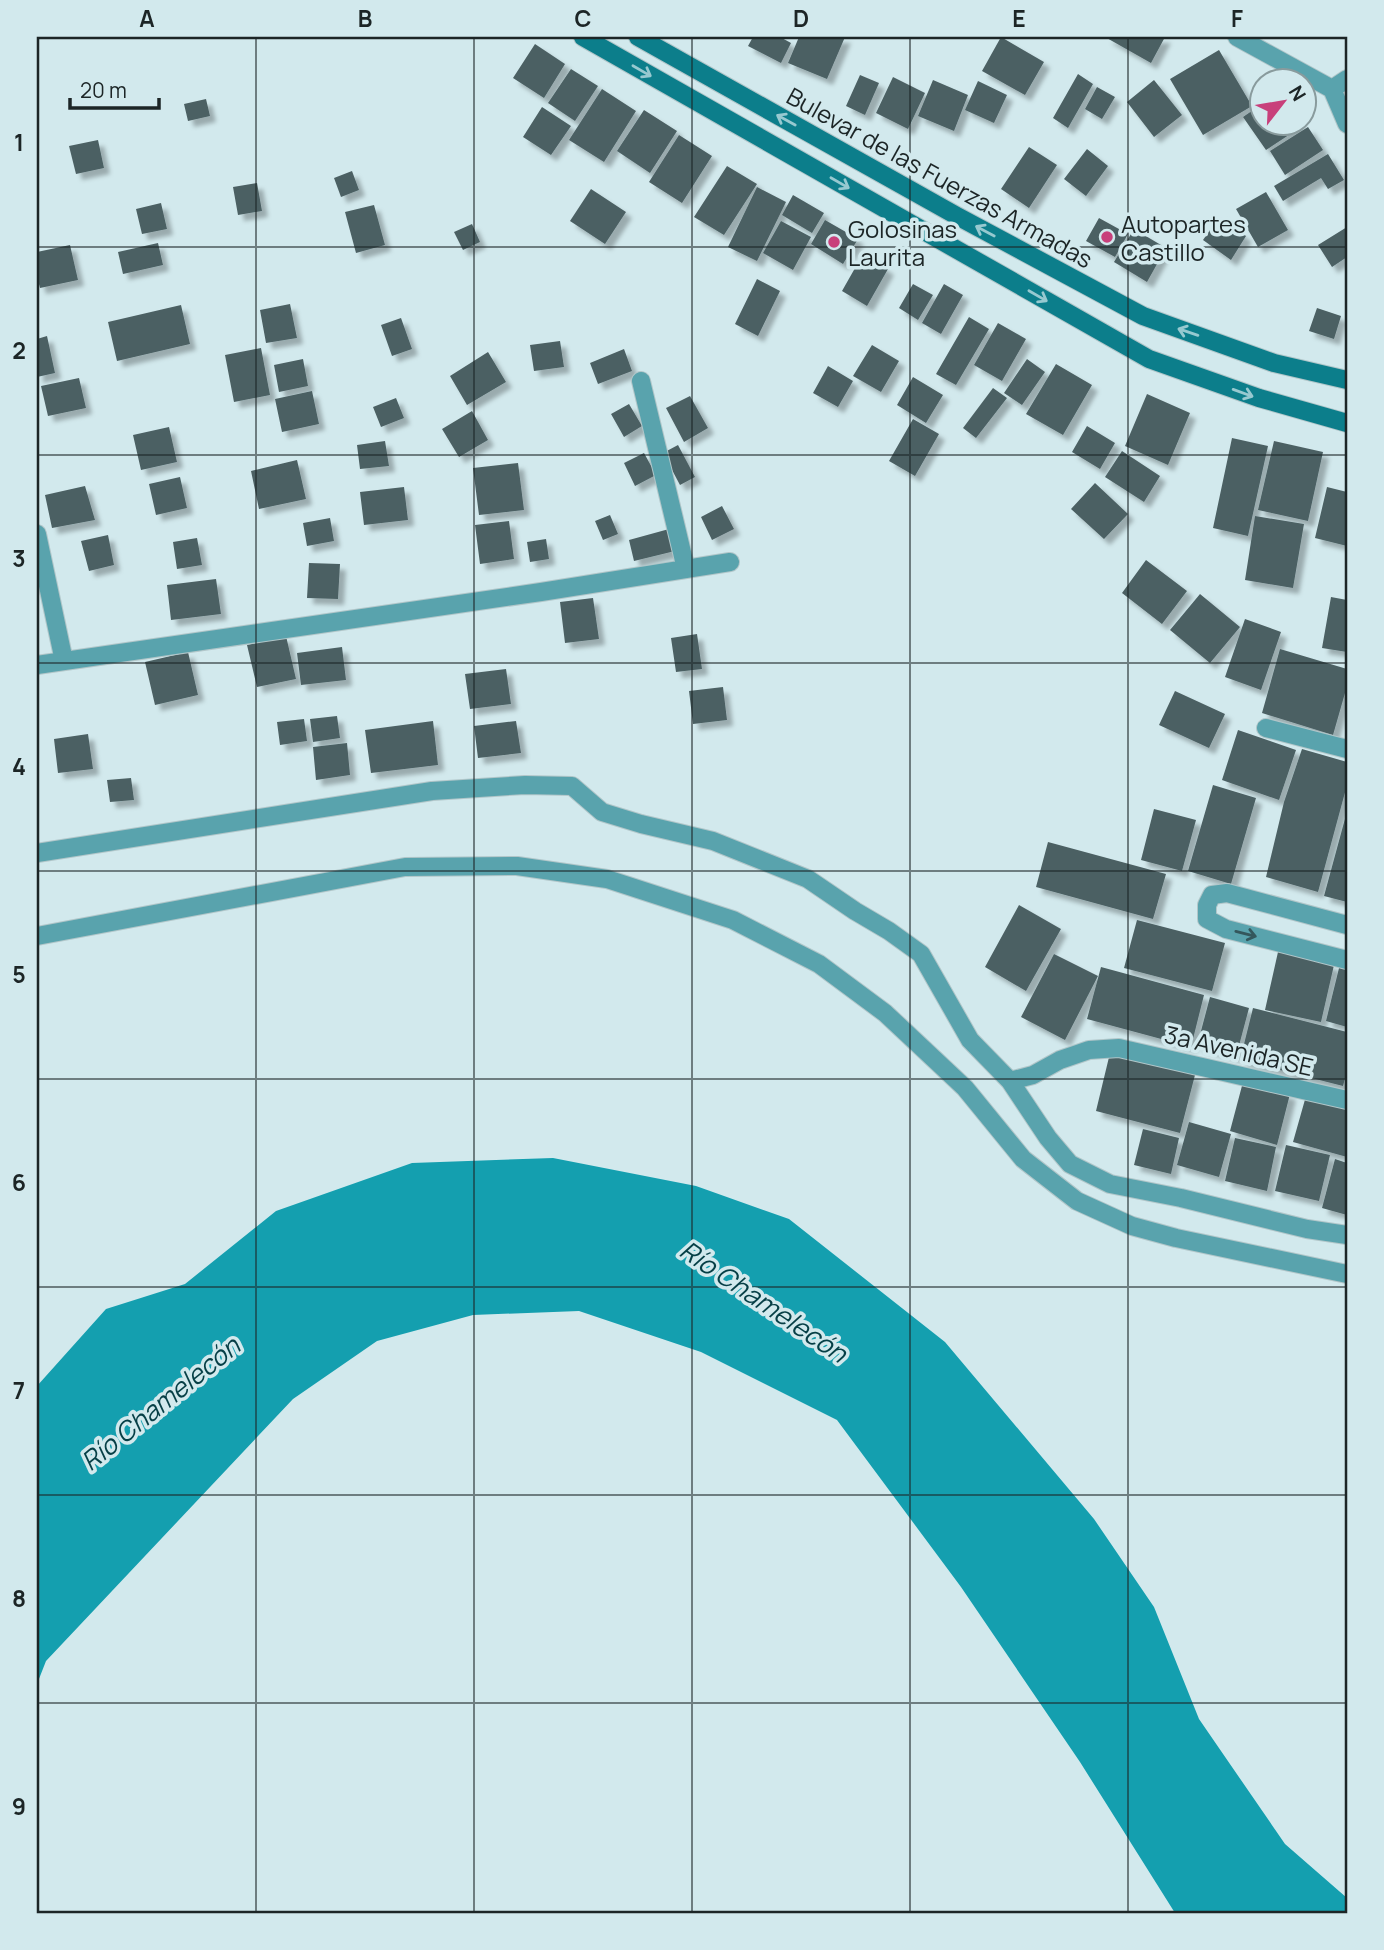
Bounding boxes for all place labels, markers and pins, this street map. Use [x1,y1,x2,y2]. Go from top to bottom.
place label: Autopartes Castillo [1121,207,1246,268]
place label: Golosinas Laurita [848,212,957,273]
marker: Autopartes Castillo [1099,229,1115,245]
marker: Golosinas Laurita [826,234,842,250]

